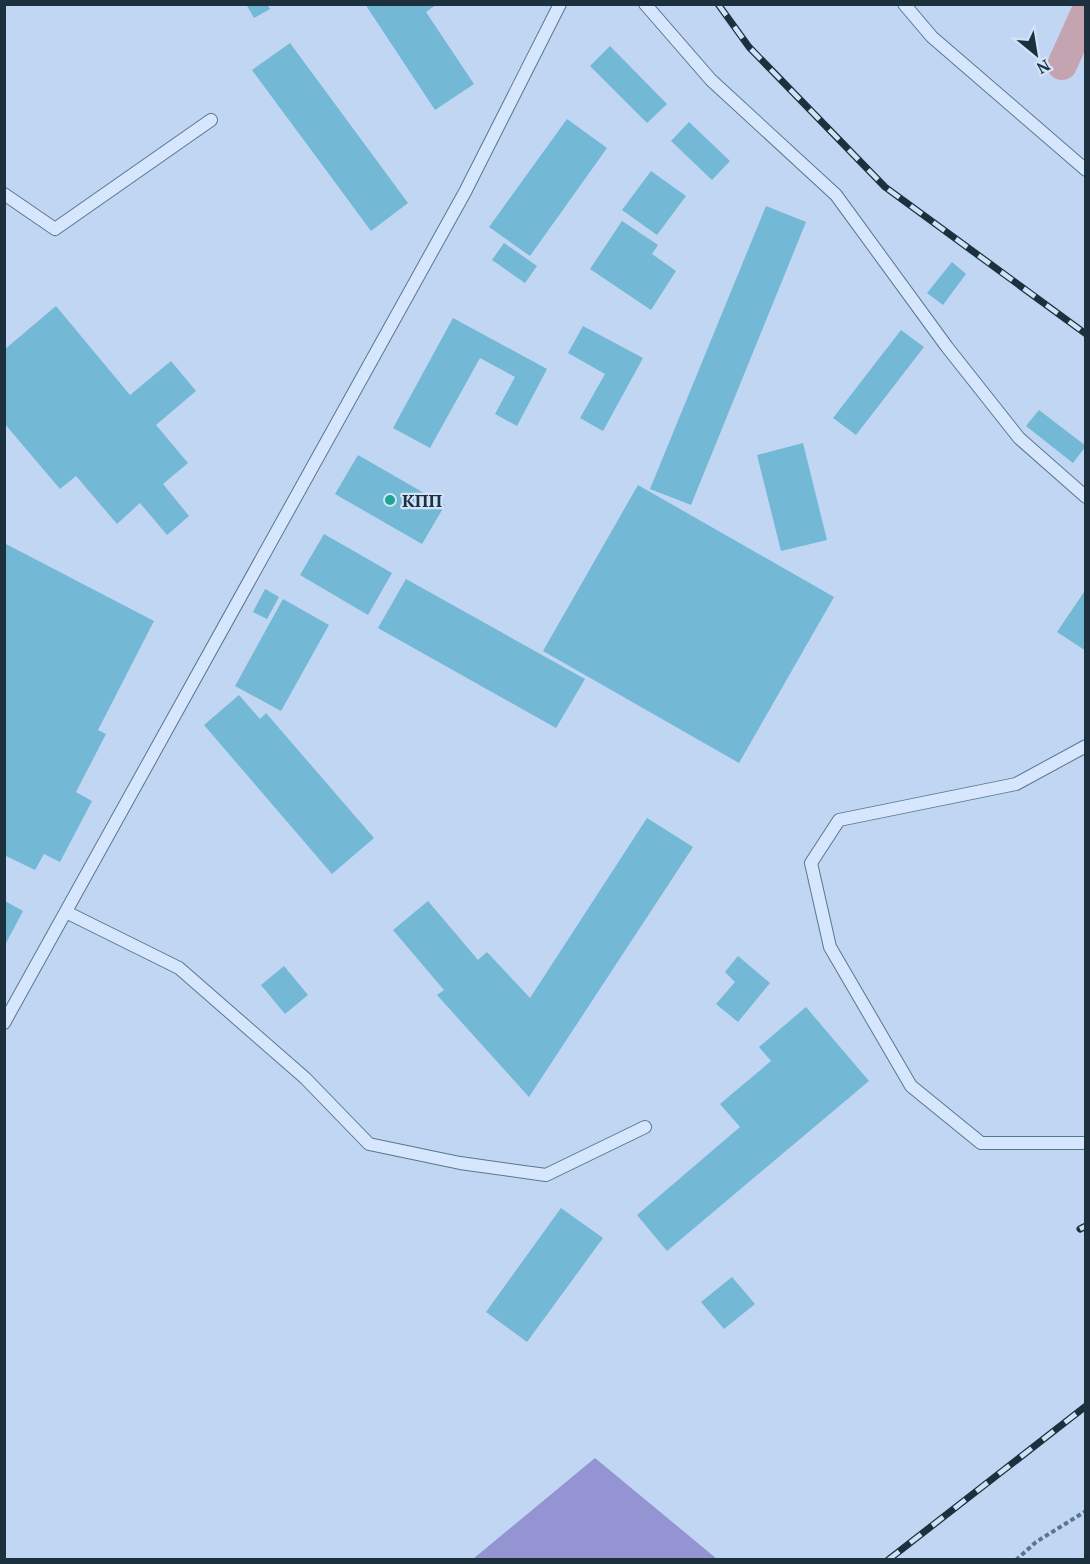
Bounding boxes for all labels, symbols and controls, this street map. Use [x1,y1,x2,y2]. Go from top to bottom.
north arrow [1006,24,1066,84]
text: N [1033,54,1054,80]
place label: КПП [402,488,442,512]
marker: КПП [383,493,397,507]

